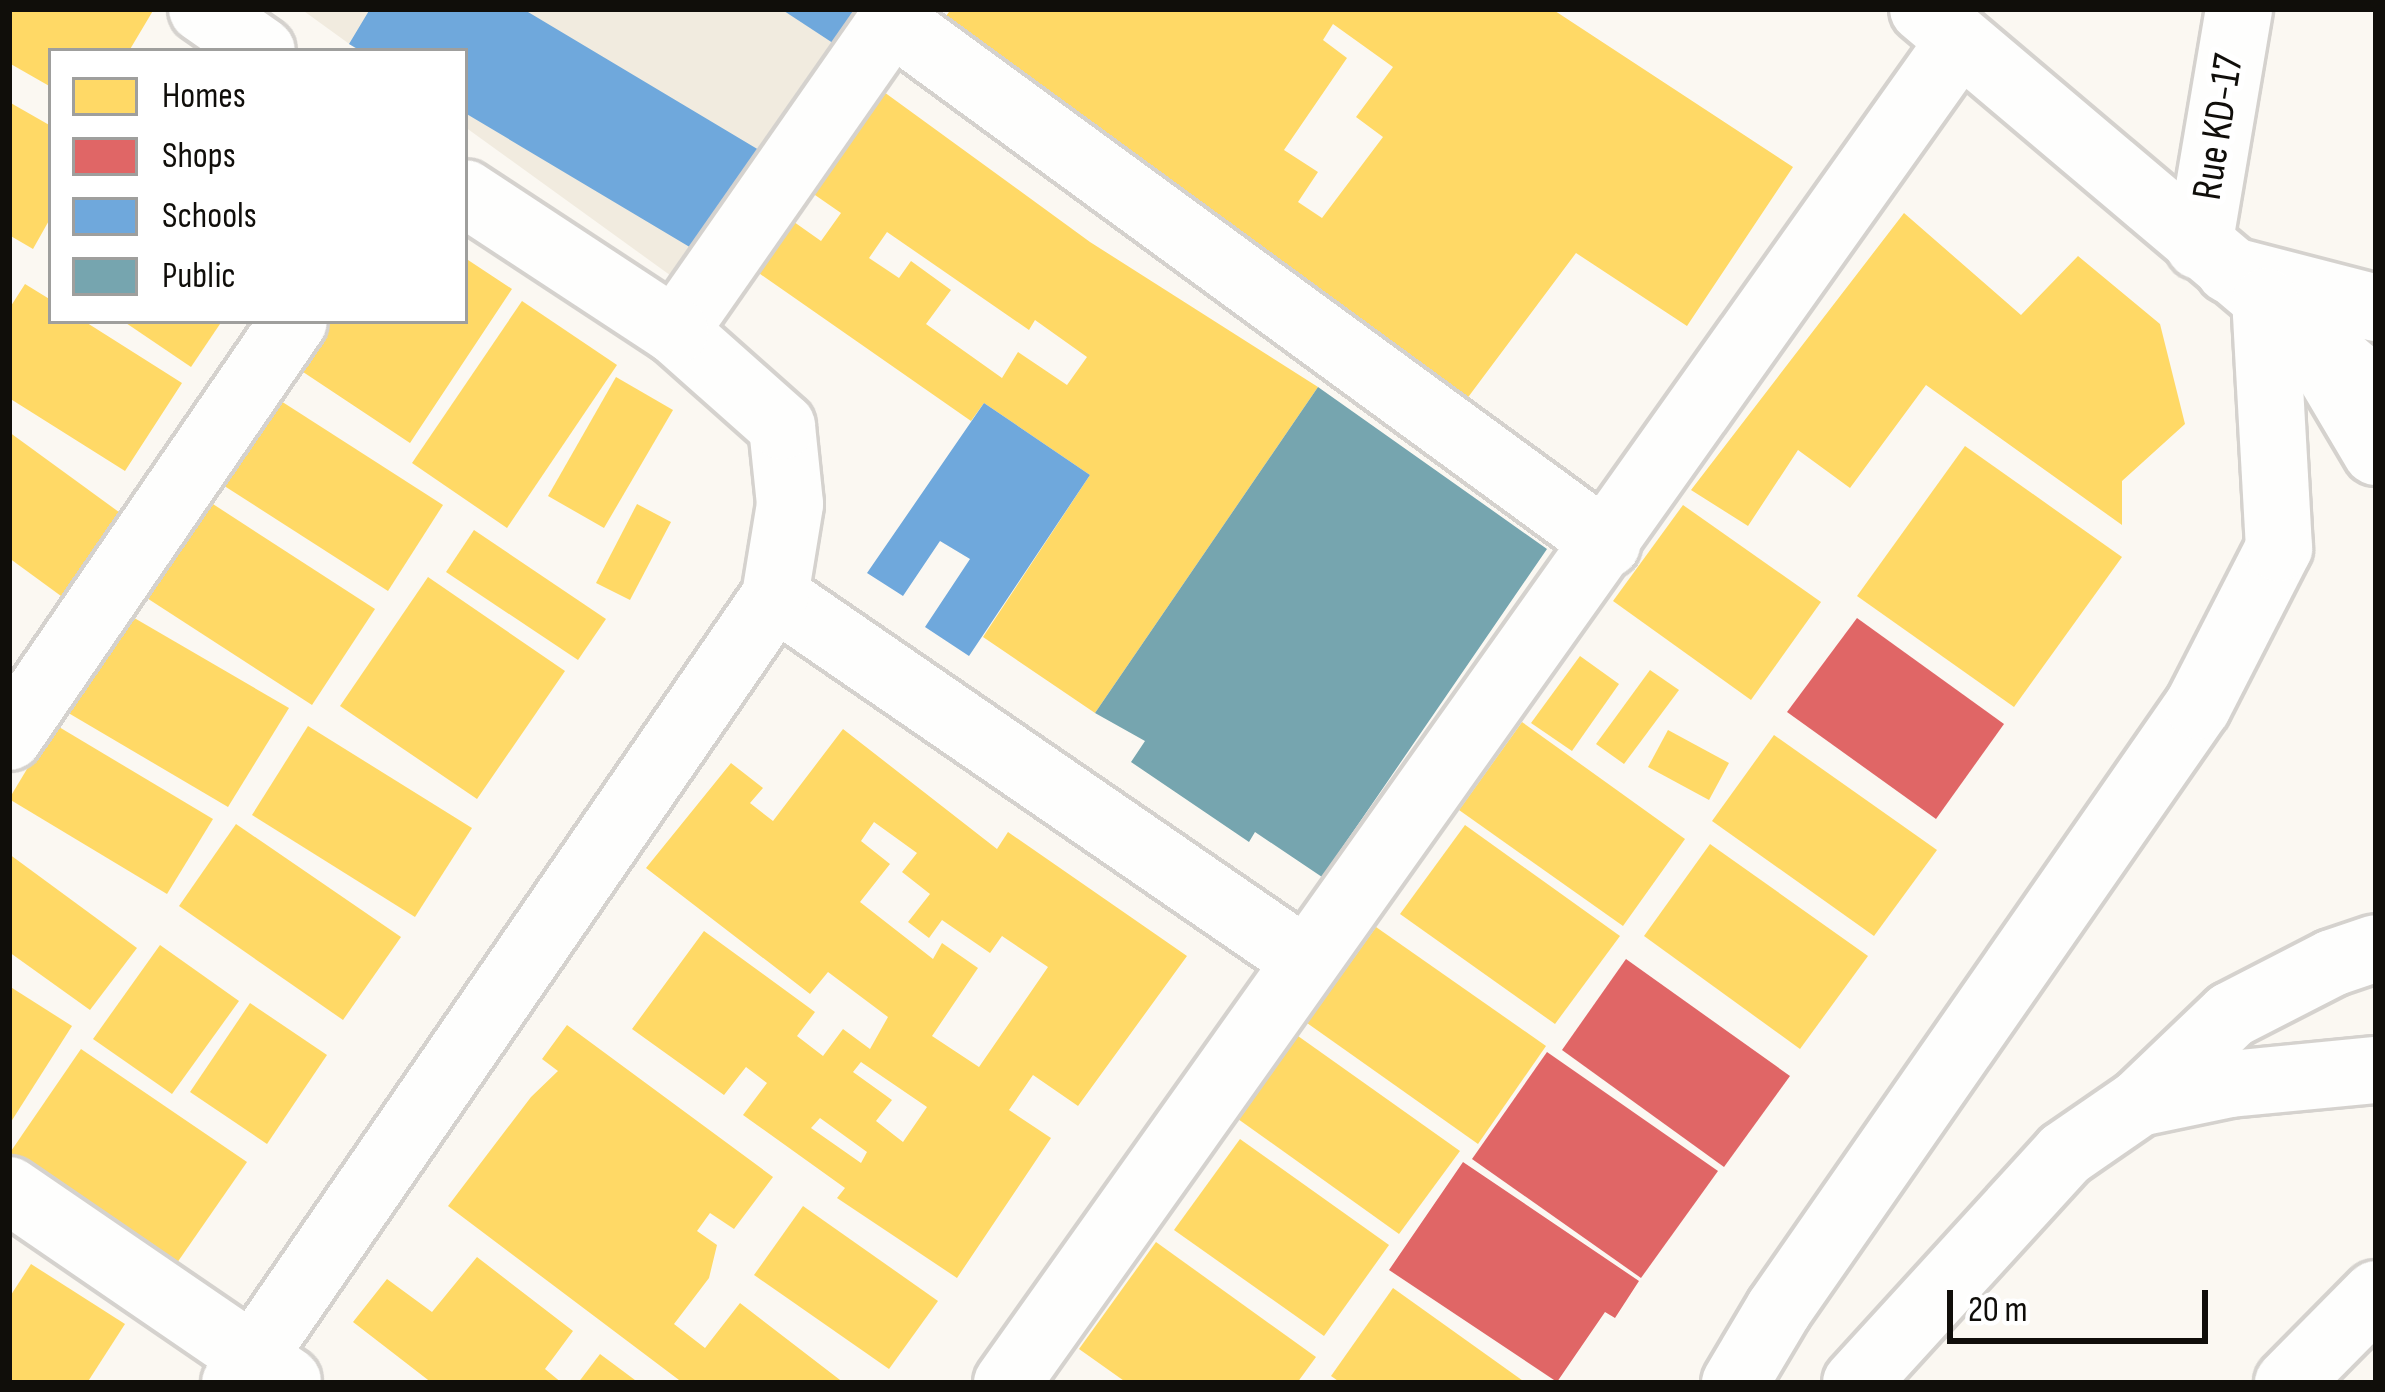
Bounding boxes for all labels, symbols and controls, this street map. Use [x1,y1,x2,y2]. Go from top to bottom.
legend [48,48,468,324]
street label: Rue KD-17 [2183,51,2255,203]
text: Homes [162,75,246,118]
text: Shops [162,135,236,178]
text: Schools [162,195,257,238]
text: Public [162,255,236,298]
scale bar [1953,1266,2214,1340]
text: 20 m [1968,1289,2028,1332]

